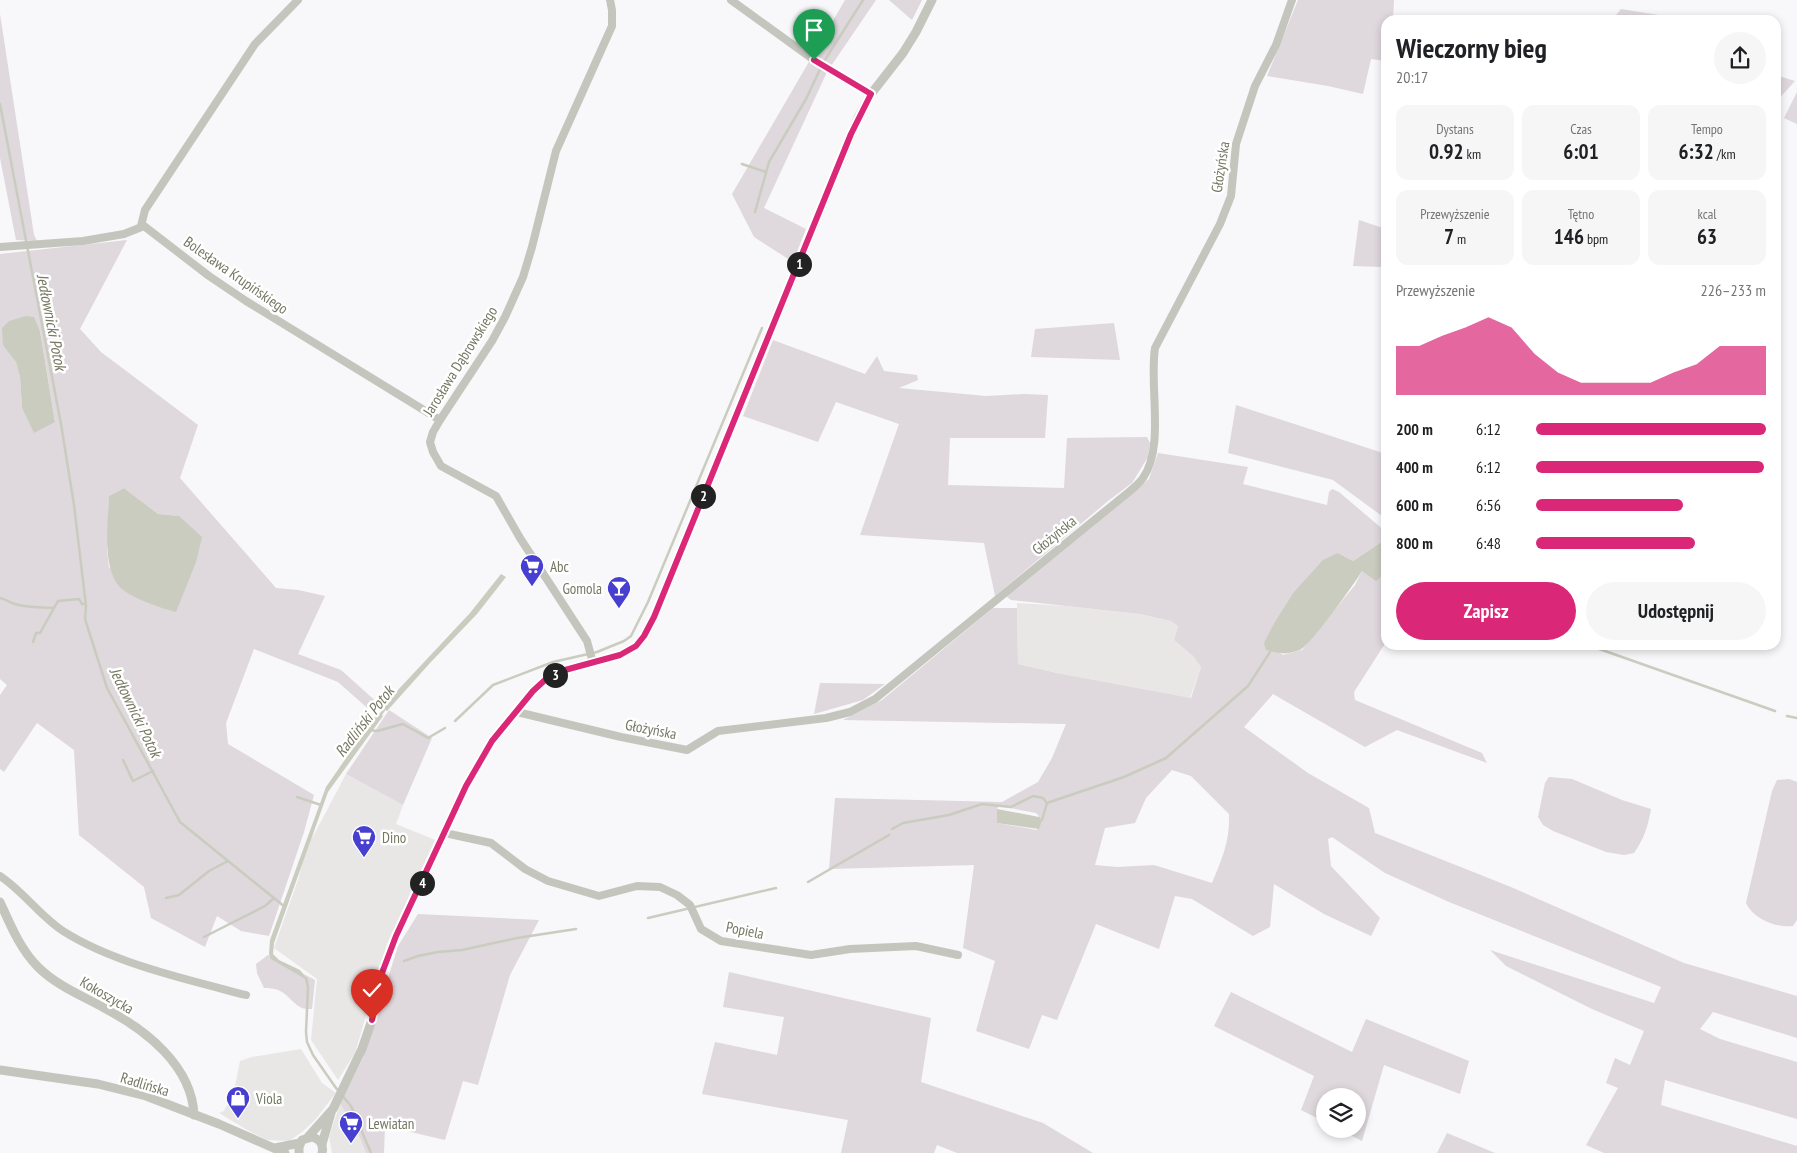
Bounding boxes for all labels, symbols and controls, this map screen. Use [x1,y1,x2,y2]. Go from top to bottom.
pin [793,9,835,60]
icon: arrive [800,16,828,44]
text: Wieczorny bieg [1396,29,1547,66]
button: share [1714,32,1766,84]
text: 20:17 [1396,67,1428,87]
text: Dystans [1436,120,1474,138]
text: Czas [1570,120,1592,138]
text: Tempo [1691,120,1723,138]
text: 0.92 [1429,138,1464,165]
text: 6:01 [1563,138,1599,165]
text: 6:32 [1678,138,1714,165]
street label: Głożyńska [1207,140,1233,194]
text: km [1464,145,1481,163]
text: /km [1714,145,1736,163]
text: Przewyższenie [1420,205,1490,223]
text: Tętno [1568,205,1594,223]
text: kcal [1697,205,1717,223]
text: 7 [1444,223,1454,250]
text: 146 [1554,223,1584,250]
text: 63 [1697,223,1717,250]
text: m [1454,230,1466,248]
text: bpm [1584,230,1608,248]
street label: Bolesława Krupińskiego [180,232,292,318]
pin: 1 [786,252,812,276]
text: 1 [796,255,803,273]
water label: Jedłownicki Potok [33,271,71,374]
text: Przewyższenie [1396,280,1475,300]
text: 226–233 m [1701,280,1766,300]
street label: Jarosława Dąbrowskiego [418,303,501,420]
text: 200 m [1396,419,1433,439]
text: 6:12 [1476,419,1501,439]
text: 400 m [1396,457,1433,477]
text: 6:12 [1476,457,1501,477]
pin: 2 [690,484,716,508]
text: 2 [700,487,707,505]
text: 600 m [1396,495,1433,515]
text: 6:56 [1476,495,1501,515]
street label: Głożyńska [1028,511,1080,559]
text: 800 m [1396,533,1433,553]
text: 6:48 [1476,533,1501,553]
supermarket icon: Abc [519,553,545,587]
place label: Abc [550,557,570,576]
bar icon: Gomola [606,575,632,609]
place label: Gomola [562,579,602,598]
button: Zapisz [1396,582,1576,640]
button: Udostępnij [1586,582,1766,640]
pin: 3 [542,662,568,688]
water label: Jedłownicki Potok [105,663,167,762]
text: 3 [552,666,559,684]
water label: Radliński Potok [330,680,399,761]
street label: Głożyńska [624,715,678,743]
supermarket icon: Dino [351,824,377,858]
place label: Dino [382,828,406,847]
pin: 4 [410,870,434,896]
text: 4 [419,874,426,892]
street label: Popiela [724,917,766,943]
pin [351,969,393,1020]
street label: Kokoszycka [77,972,137,1018]
icon: check [358,976,386,1004]
street label: Radlińska [118,1068,172,1100]
shop icon: Viola [225,1085,251,1119]
map controls [1316,1088,1366,1138]
button: layers [1316,1088,1366,1138]
place label: Viola [255,1089,282,1108]
supermarket icon: Lewiatan [338,1110,364,1144]
place label: Lewiatan [368,1114,414,1133]

